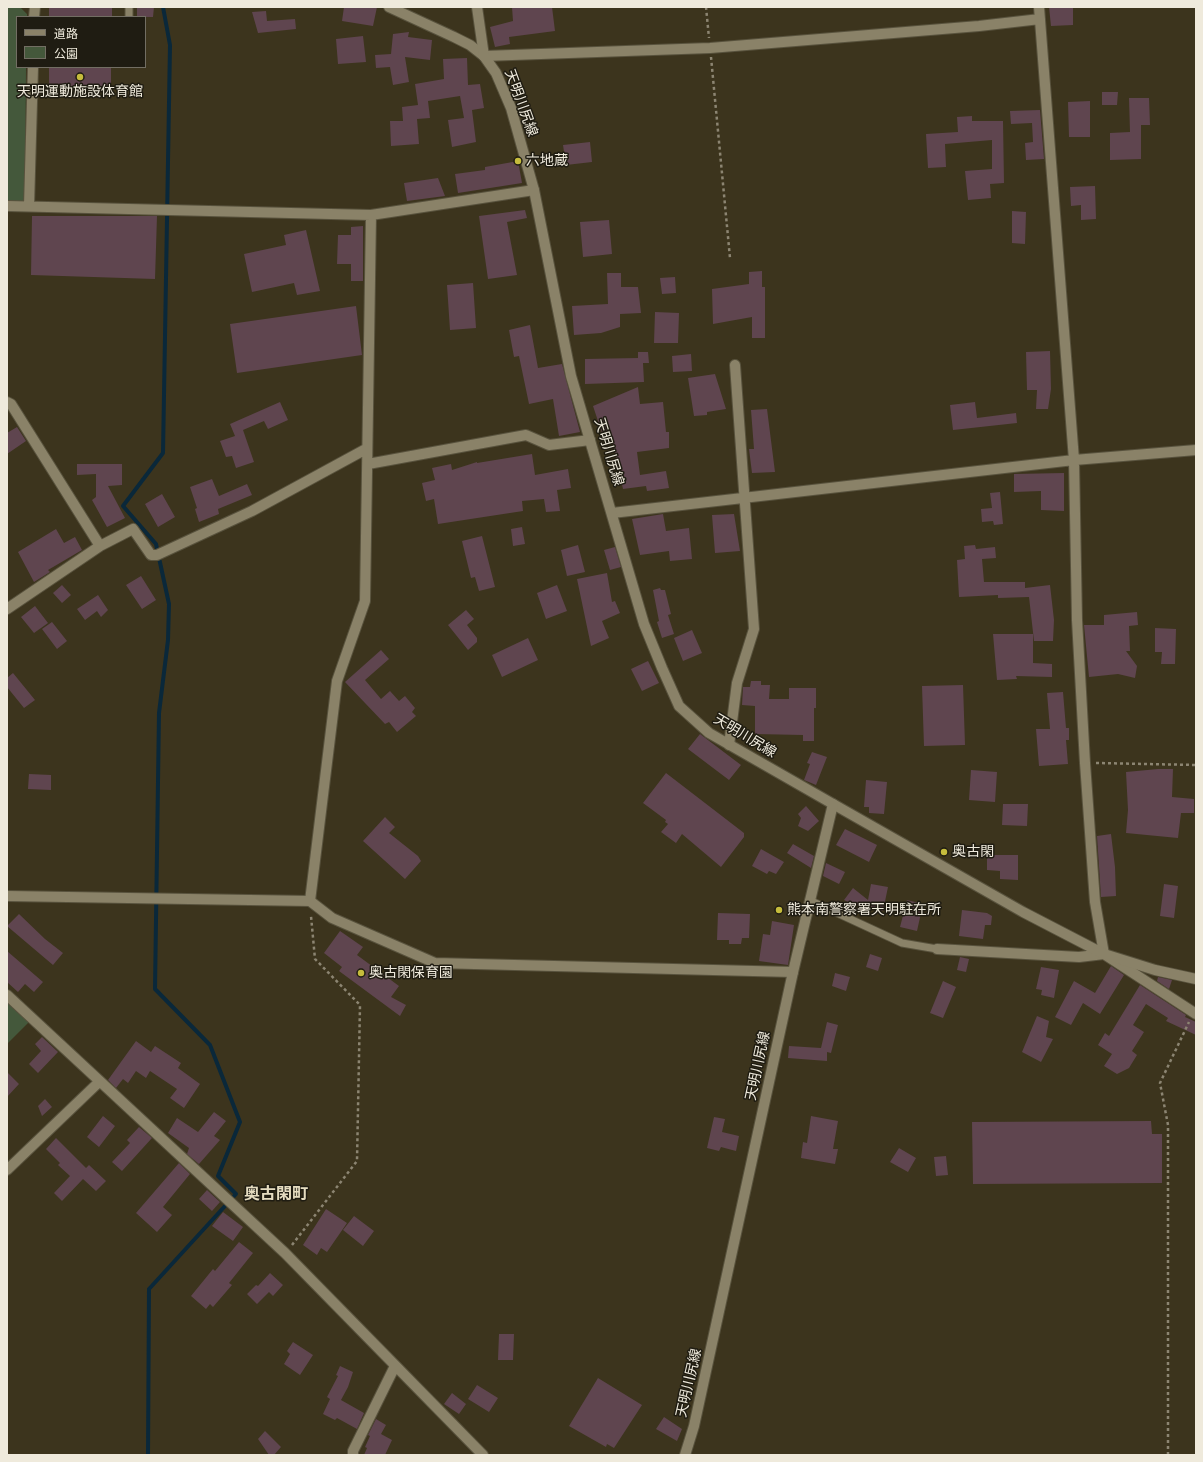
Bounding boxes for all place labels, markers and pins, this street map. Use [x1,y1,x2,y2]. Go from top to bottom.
marker: 天明運動施設体育館 [75,72,85,82]
place label: 天明運動施設体育館 [17,84,143,100]
place label: 六地蔵 [526,153,568,169]
marker: 六地蔵 [513,156,523,166]
place label: 奥古閑 [952,844,994,860]
marker: 奥古閑 [939,847,949,857]
place label: 熊本南警察署天明駐在所 [787,902,941,918]
marker: 熊本南警察署天明駐在所 [774,905,784,915]
place label: 奥古閑保育園 [369,965,453,981]
marker: 奥古閑保育園 [356,968,366,978]

